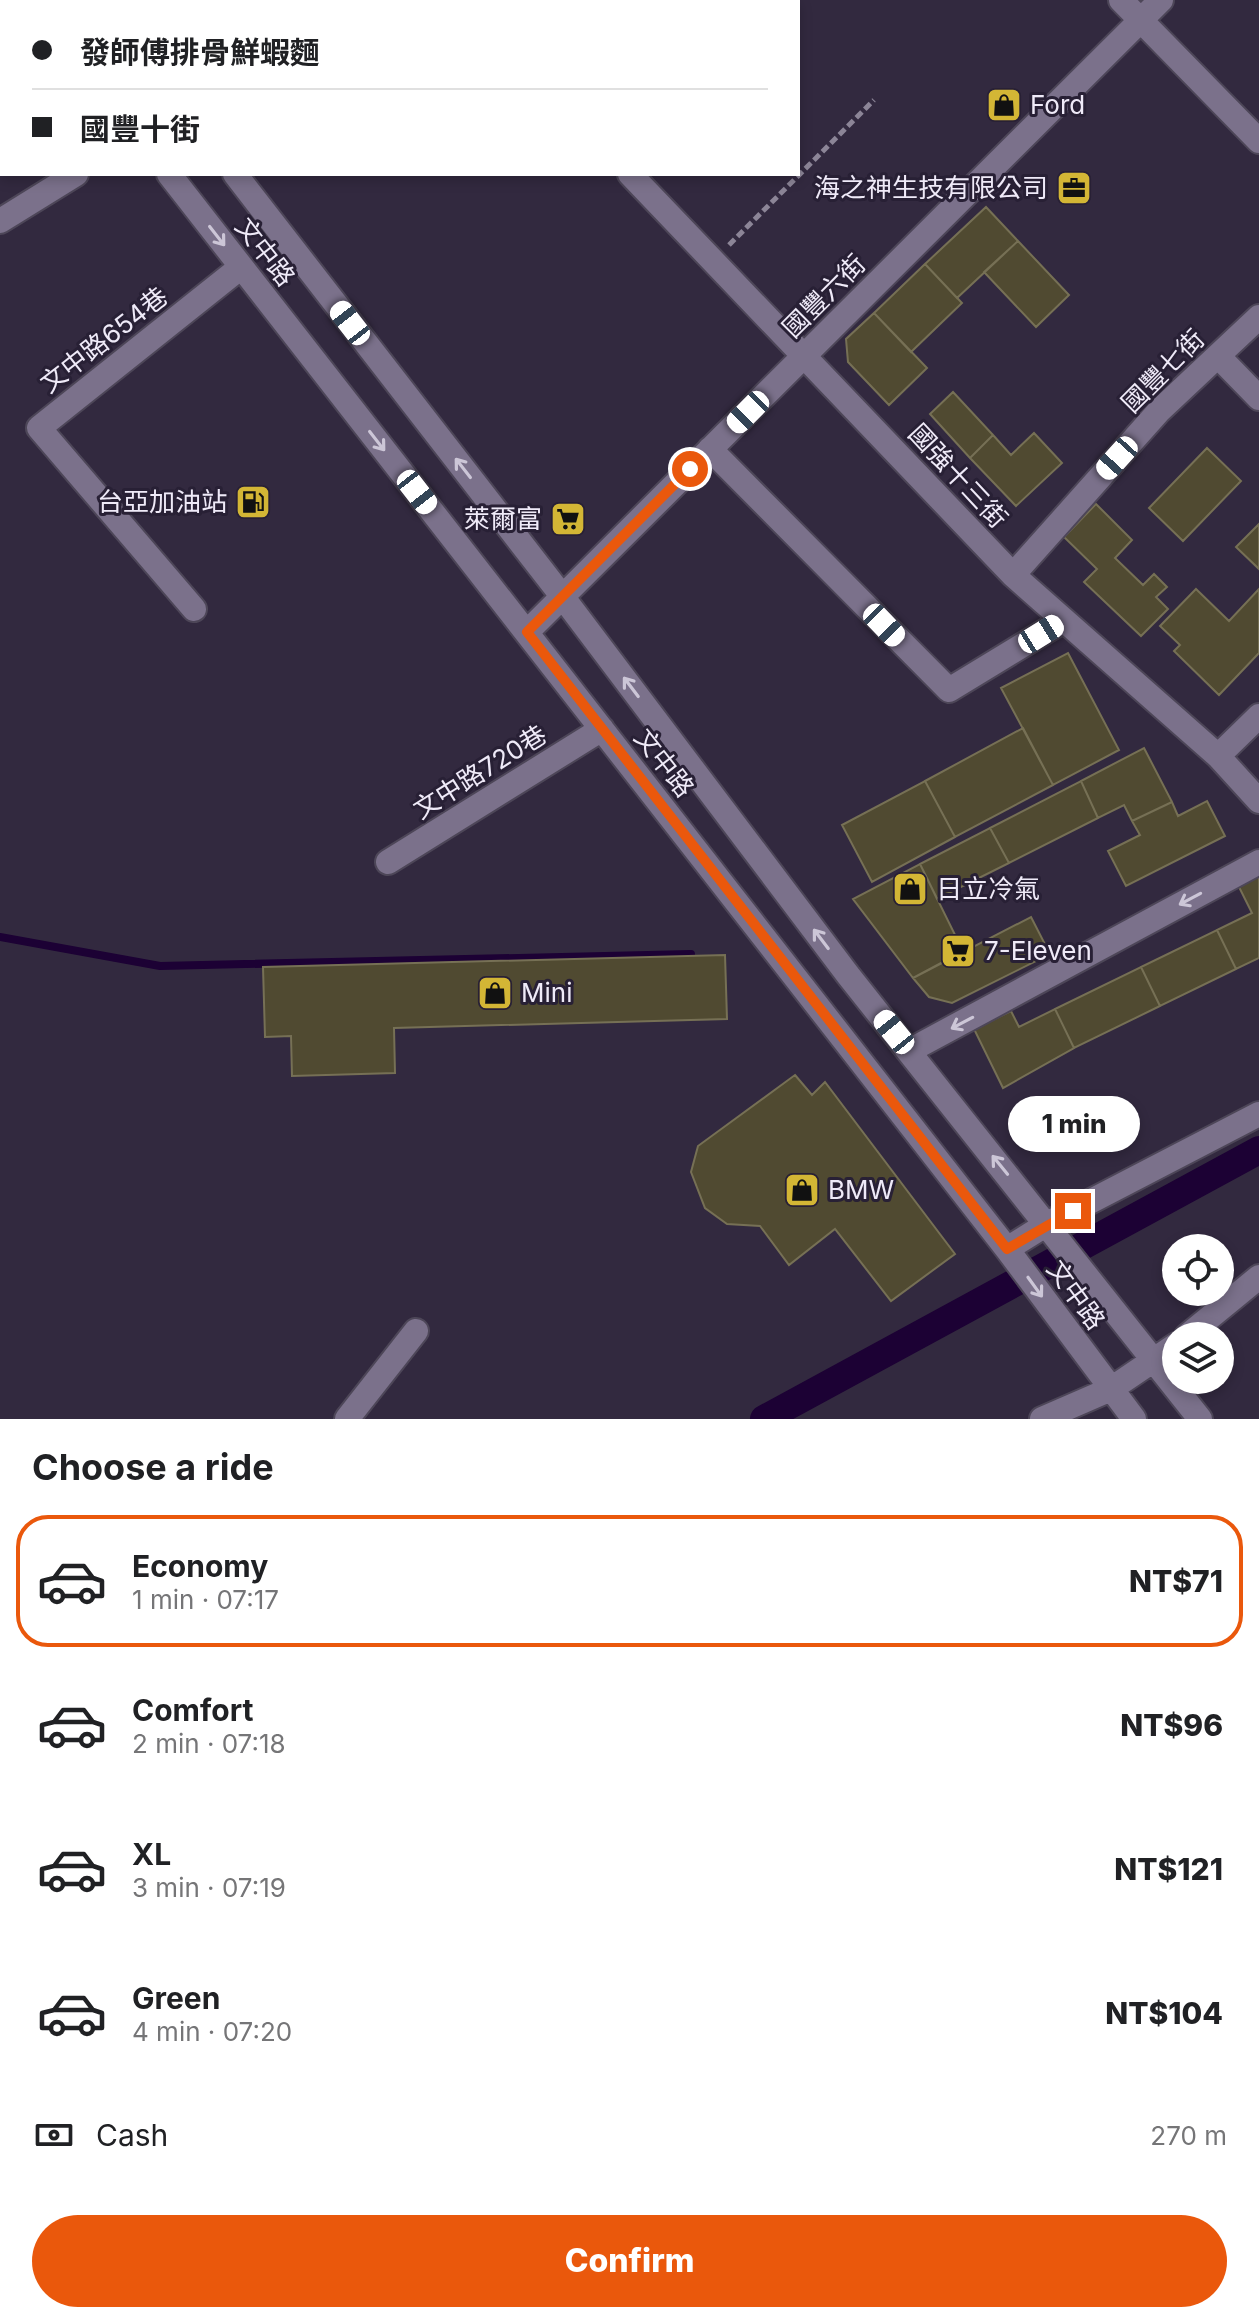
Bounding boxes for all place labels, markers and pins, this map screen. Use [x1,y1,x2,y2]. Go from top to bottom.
shop icon: Ford [985,86,1023,124]
place label: Ford [1030,89,1085,120]
office icon: 海之神生技有限公司 [1055,169,1093,207]
place label: 海之神生技有限公司 [814,172,1048,203]
fuel station icon: 台亞加油站 [234,483,272,521]
place label: 台亞加油站 [97,486,227,517]
supermarket icon: 萊爾富 [549,500,587,538]
place label: 萊爾富 [464,503,542,534]
shop icon: 日立冷氣 [891,870,929,908]
place label: 日立冷氣 [936,873,1040,904]
supermarket icon: 7-Eleven [939,932,977,970]
place label: 7-Eleven [984,935,1092,966]
shop icon: Mini [476,974,514,1012]
place label: Mini [521,977,572,1008]
shop icon: BMW [783,1171,821,1209]
place label: BMW [828,1174,894,1205]

